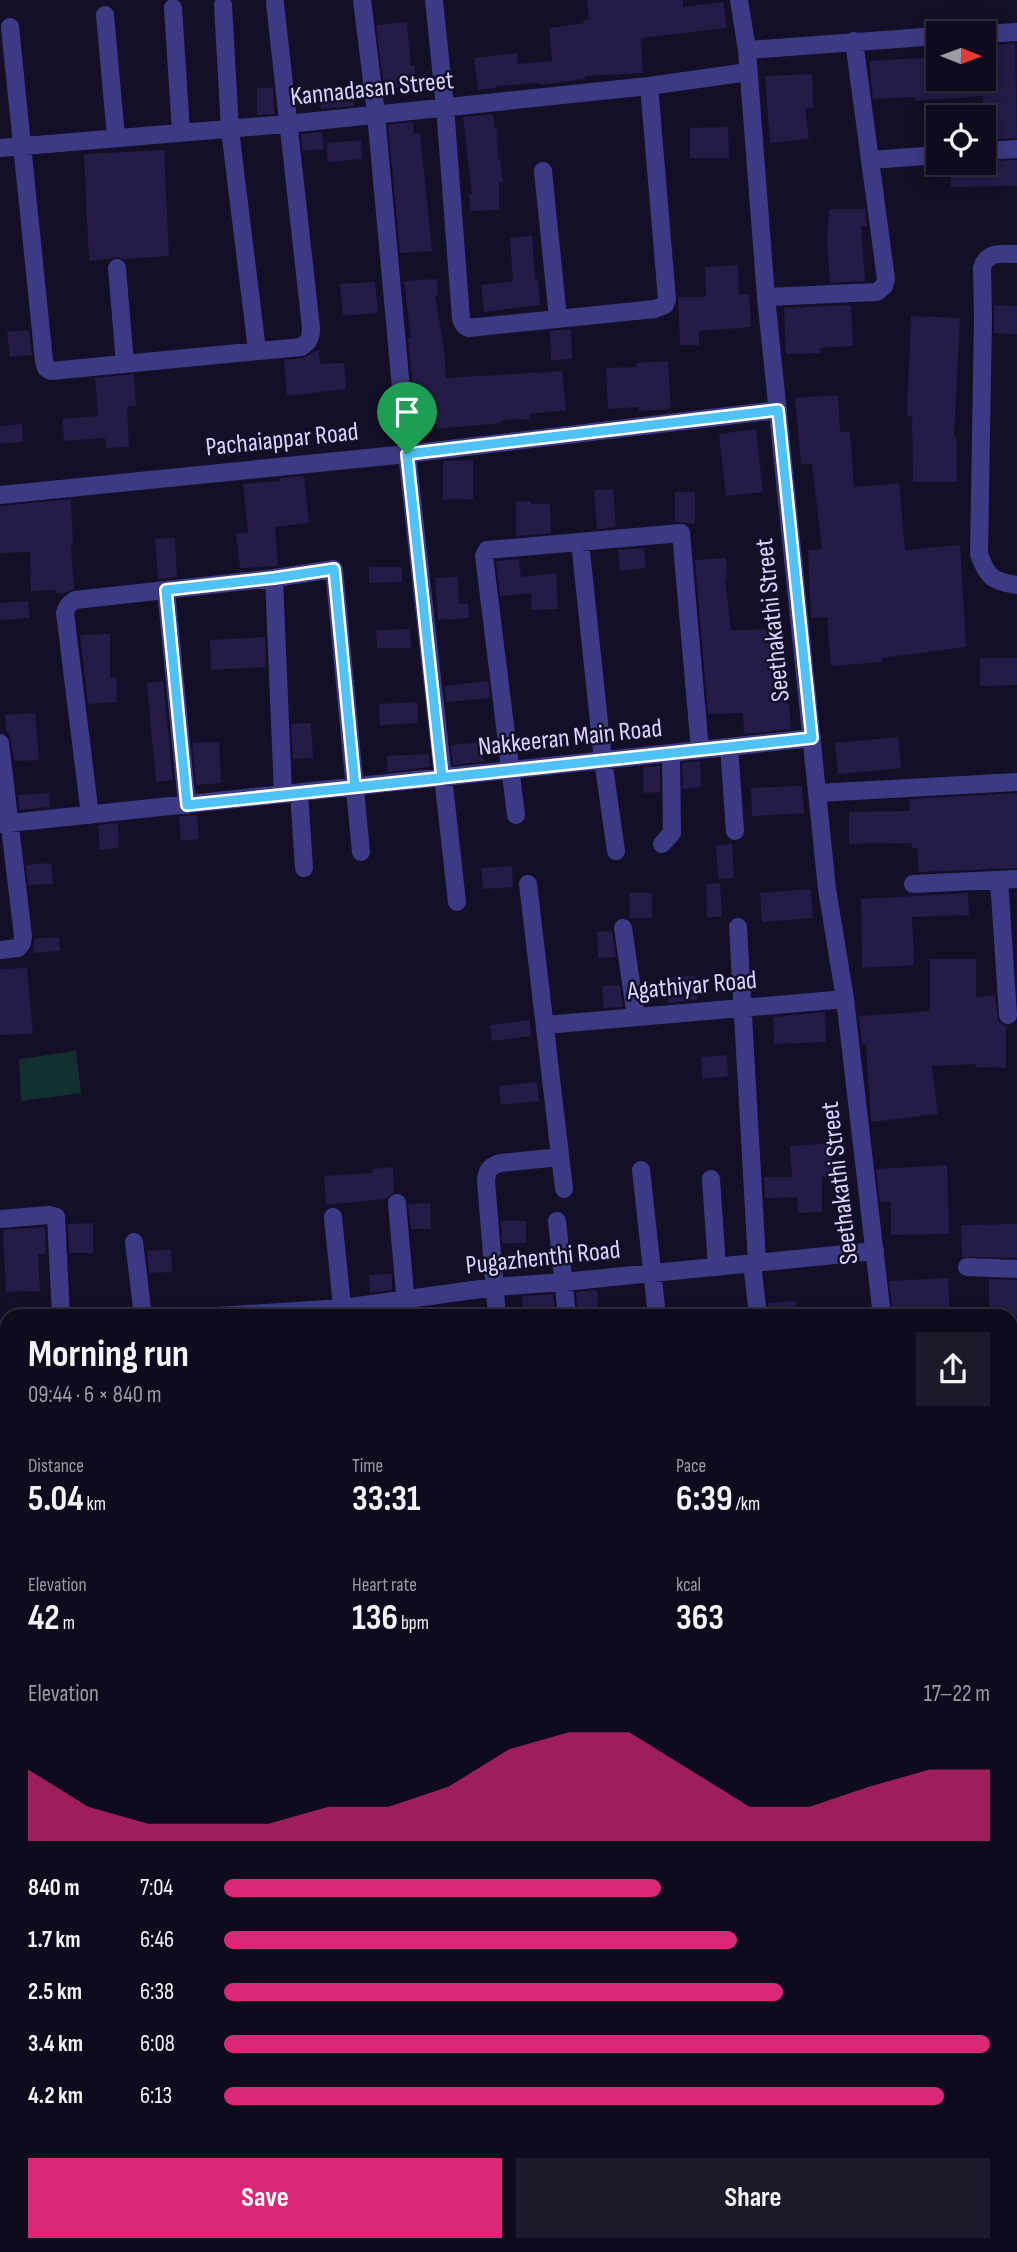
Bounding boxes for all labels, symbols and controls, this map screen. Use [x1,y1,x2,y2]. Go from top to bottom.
north arrow [926,21,996,91]
map controls [926,21,996,175]
street label: Kannadasan Street [289,65,455,113]
button: locate [926,105,996,175]
pin [377,382,437,454]
icon: arrive [388,393,426,431]
street label: Pachaiappar Road [204,417,360,463]
street label: Seethakathi Street [749,537,797,703]
street label: Nakkeeran Main Road [476,713,664,763]
street label: Agathiyar Road [625,965,758,1007]
street label: Seethakathi Street [815,1100,865,1266]
street label: Pugazhenthi Road [464,1234,622,1282]
text: Morning run [28,1332,189,1377]
button: share [916,1332,990,1406]
text: 09:44 · 6 × 840 m [28,1381,161,1409]
text: Distance [28,1455,84,1478]
text: Time [352,1455,383,1478]
text: Pace [676,1455,706,1478]
text: 5.04 [28,1478,83,1521]
text: 33:31 [352,1478,421,1521]
text: 6:39 [676,1478,733,1521]
text: km [83,1493,106,1516]
text: /km [733,1493,760,1516]
text: Elevation [28,1574,87,1597]
text: Heart rate [352,1574,417,1597]
text: kcal [676,1574,701,1597]
text: 42 [28,1597,60,1640]
text: 136 [352,1597,398,1640]
text: 363 [676,1597,724,1640]
text: m [60,1612,75,1635]
text: bpm [398,1612,429,1635]
text: Elevation [28,1680,99,1708]
text: 17–22 m [924,1680,990,1708]
text: 840 m [28,1874,80,1902]
text: 7:04 [140,1874,173,1902]
text: 1.7 km [28,1926,81,1954]
text: 6:46 [140,1926,174,1954]
text: 2.5 km [28,1978,82,2006]
text: 6:38 [140,1978,174,2006]
text: 3.4 km [28,2030,83,2058]
text: 6:08 [140,2030,175,2058]
text: 4.2 km [28,2082,83,2110]
text: 6:13 [140,2082,172,2110]
button: Save [28,2158,502,2238]
button: Share [516,2158,990,2238]

